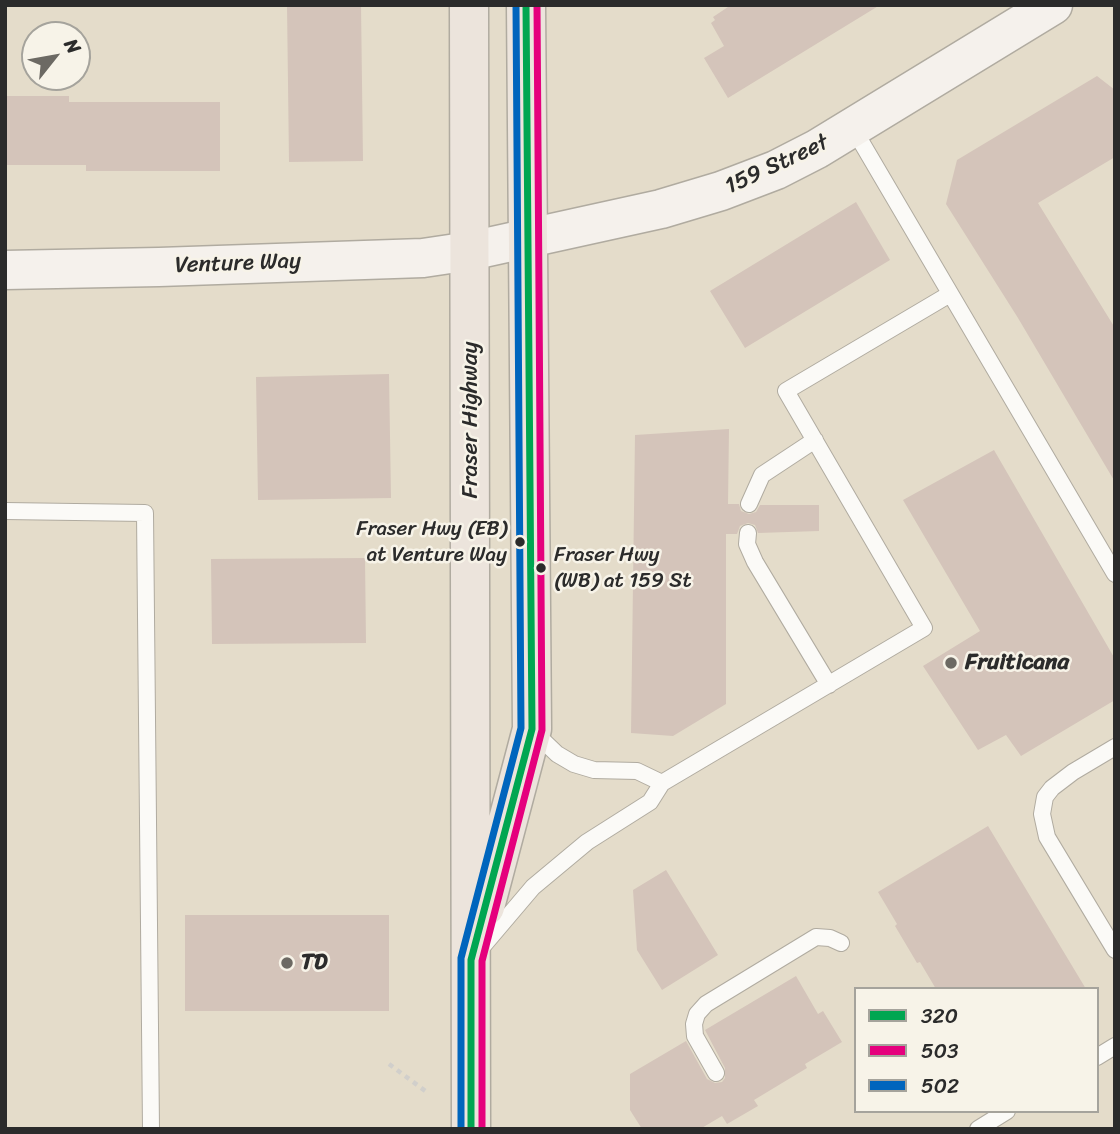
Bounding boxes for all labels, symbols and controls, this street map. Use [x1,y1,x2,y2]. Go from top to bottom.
north arrow [21,21,91,91]
text: N [55,32,90,60]
street label: 159 Street [721,129,833,201]
street label: Venture Way [174,248,302,280]
street label: Fraser Highway [457,342,485,498]
place label: Fraser Hwy (EB) at Venture Way [356,517,507,567]
marker: Fraser Hwy (EB) at Venture Way [513,535,527,549]
place label: Fraser Hwy (WB) at 159 St [554,543,692,593]
marker: Fraser Hwy (WB) at 159 St [534,561,548,575]
place label: Fruiticana [965,649,1069,677]
marker: Fruiticana [943,655,959,671]
place label: TD [301,949,328,977]
marker: TD [279,955,295,971]
legend [854,987,1099,1113]
text: 320 [921,997,958,1035]
text: 503 [921,1032,959,1070]
text: 502 [921,1067,959,1105]

